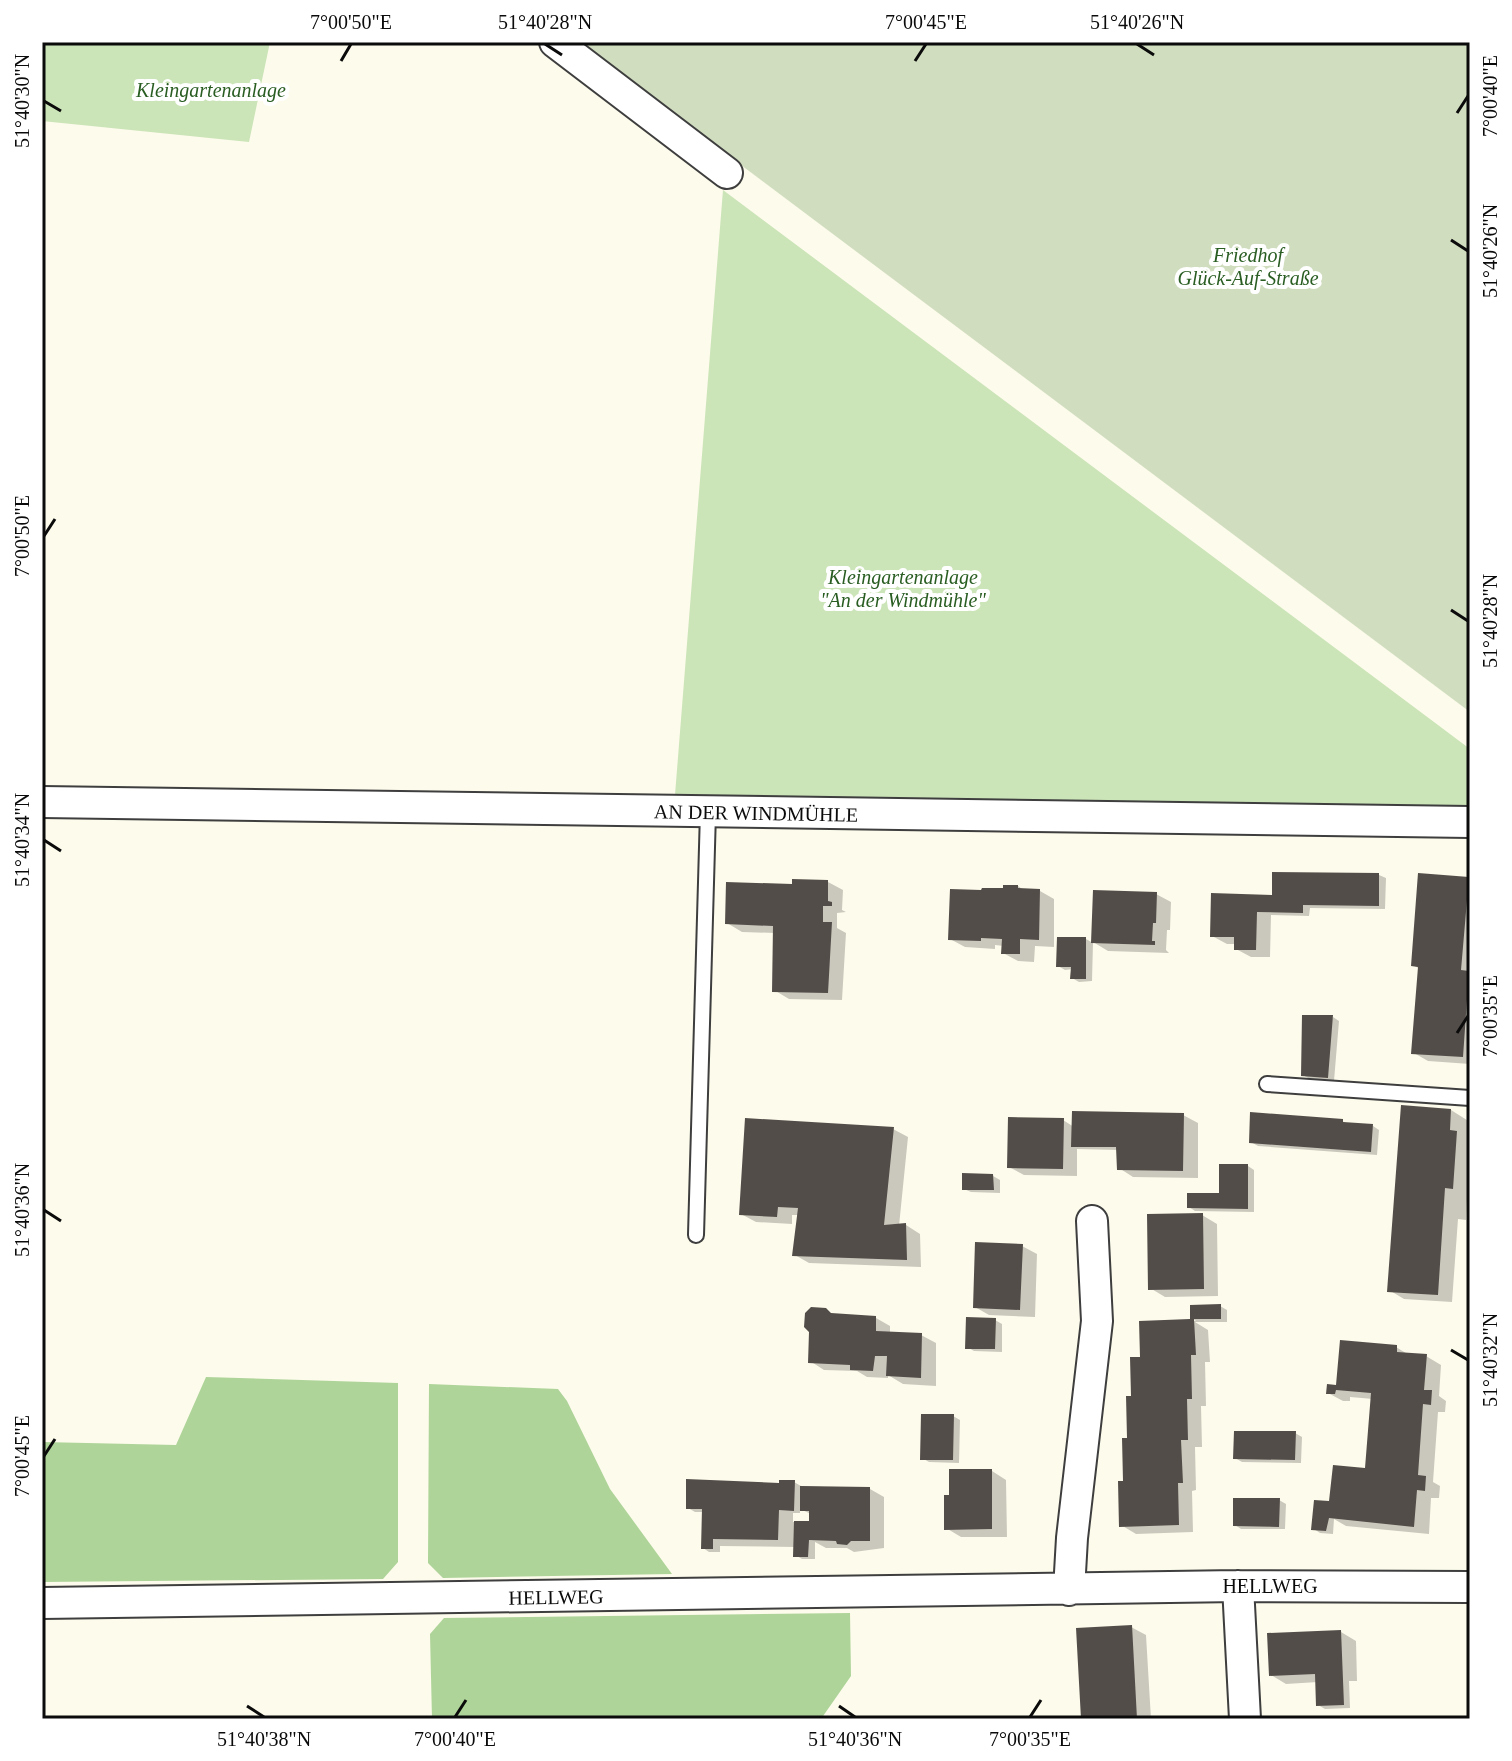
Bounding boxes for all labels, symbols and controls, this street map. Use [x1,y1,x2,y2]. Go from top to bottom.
text: 7°00'50"E [310,11,392,33]
text: 51°40'28"N [498,11,592,33]
text: 7°00'45"E [885,11,967,33]
text: 51°40'26"N [1090,11,1184,33]
text: 51°40'30"N [11,54,33,148]
text: 7°00'40"E [1479,55,1501,137]
park label: Kleingartenanlage [135,79,286,102]
text: 51°40'26"N [1479,204,1501,298]
park label: Friedhof Glück-Auf-Straße [1177,244,1319,290]
text: 7°00'50"E [11,495,33,577]
park label: Kleingartenanlage "An der Windmühle" [820,566,986,611]
text: 51°40'28"N [1479,574,1501,668]
text: 51°40'34"N [11,793,33,887]
street label: AN DER WINDMÜHLE [654,800,858,826]
text: 7°00'35"E [1479,975,1501,1057]
text: 51°40'36"N [11,1163,33,1257]
text: 51°40'32"N [1479,1313,1501,1407]
text: 7°00'45"E [11,1415,33,1497]
street label: HELLWEG [1222,1575,1318,1597]
street label: HELLWEG [508,1585,604,1609]
text: 51°40'38"N [217,1728,311,1750]
text: 7°00'40"E [414,1728,496,1750]
text: 51°40'36"N [808,1728,902,1750]
text: 7°00'35"E [989,1728,1071,1750]

